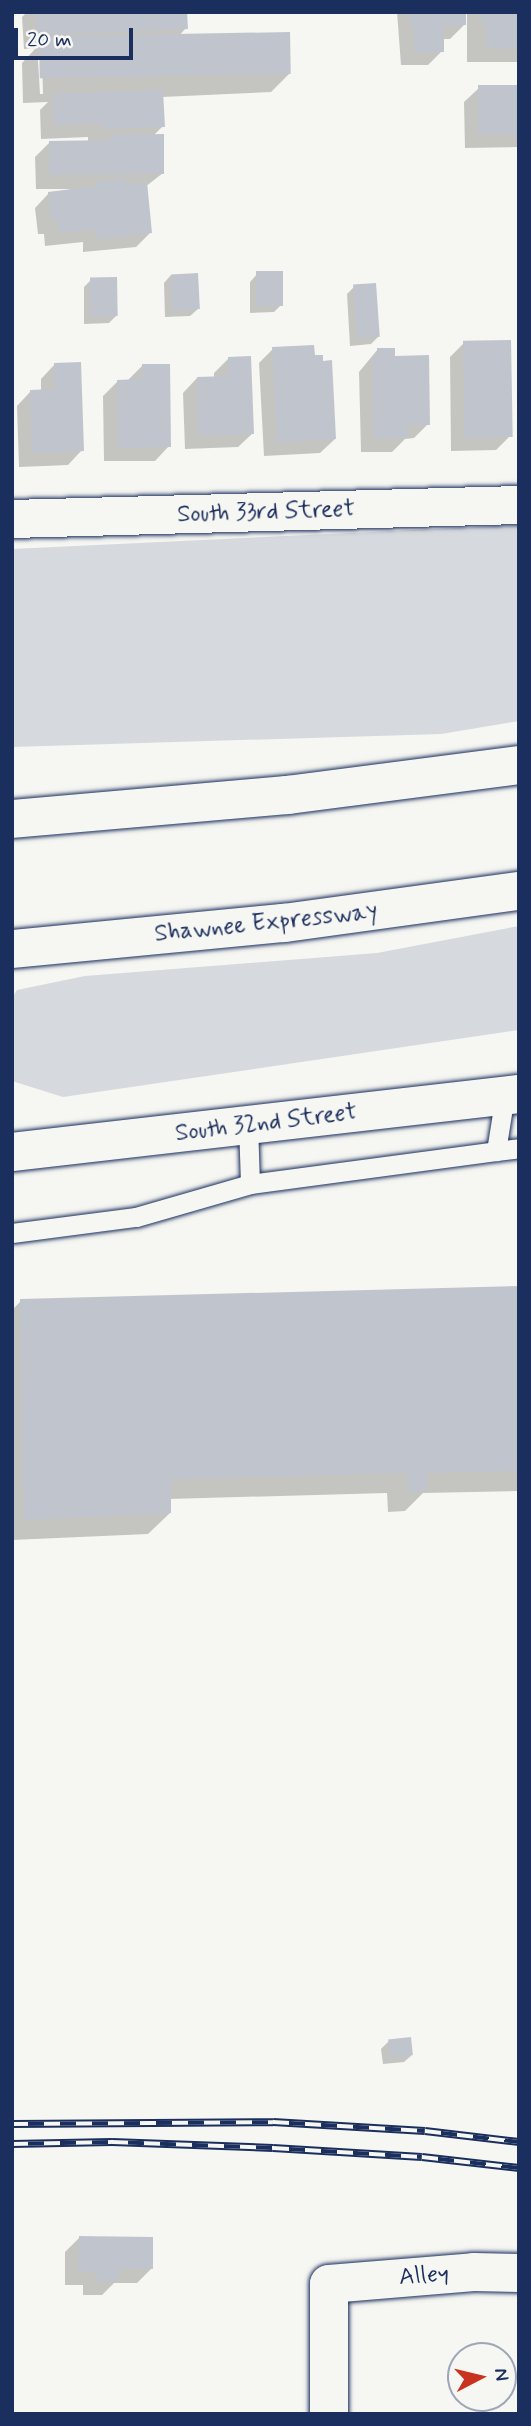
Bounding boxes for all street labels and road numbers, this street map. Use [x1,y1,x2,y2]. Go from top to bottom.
street label: South 33rd Street [177,495,355,529]
street label: Shawnee Expressway [153,897,379,949]
street label: South 32nd Street [174,1098,358,1148]
street label: Alley [398,2259,450,2293]

